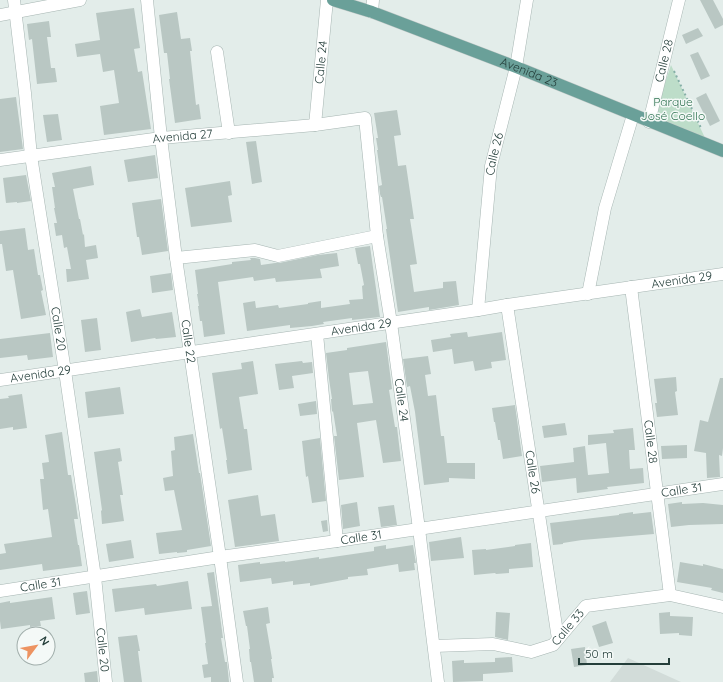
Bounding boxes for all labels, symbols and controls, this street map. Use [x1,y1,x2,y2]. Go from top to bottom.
street label: Calle 28 [651,38,676,84]
street label: Calle 24 [311,40,330,85]
street label: Avenida 23 [498,54,560,90]
park label: Parque José Coello [641,94,705,123]
street label: Avenida 27 [151,126,213,146]
street label: Calle 26 [482,130,506,176]
street label: Avenida 29 [650,268,713,291]
street label: Calle 20 [48,306,70,352]
street label: Avenida 29 [330,315,393,338]
street label: Calle 22 [178,319,199,365]
street label: Avenida 29 [9,362,72,385]
street label: Calle 24 [392,377,412,422]
street label: Calle 28 [641,419,661,464]
street label: Calle 26 [522,449,544,495]
street label: Calle 31 [660,479,703,500]
street label: Calle 31 [339,527,383,547]
street label: Calle 31 [19,574,62,595]
street label: Calle 33 [548,606,587,648]
north arrow [16,626,56,666]
street label: Calle 20 [93,627,113,673]
text: N [36,634,53,648]
scale bar [579,640,669,666]
text: 50 m [585,646,613,661]

